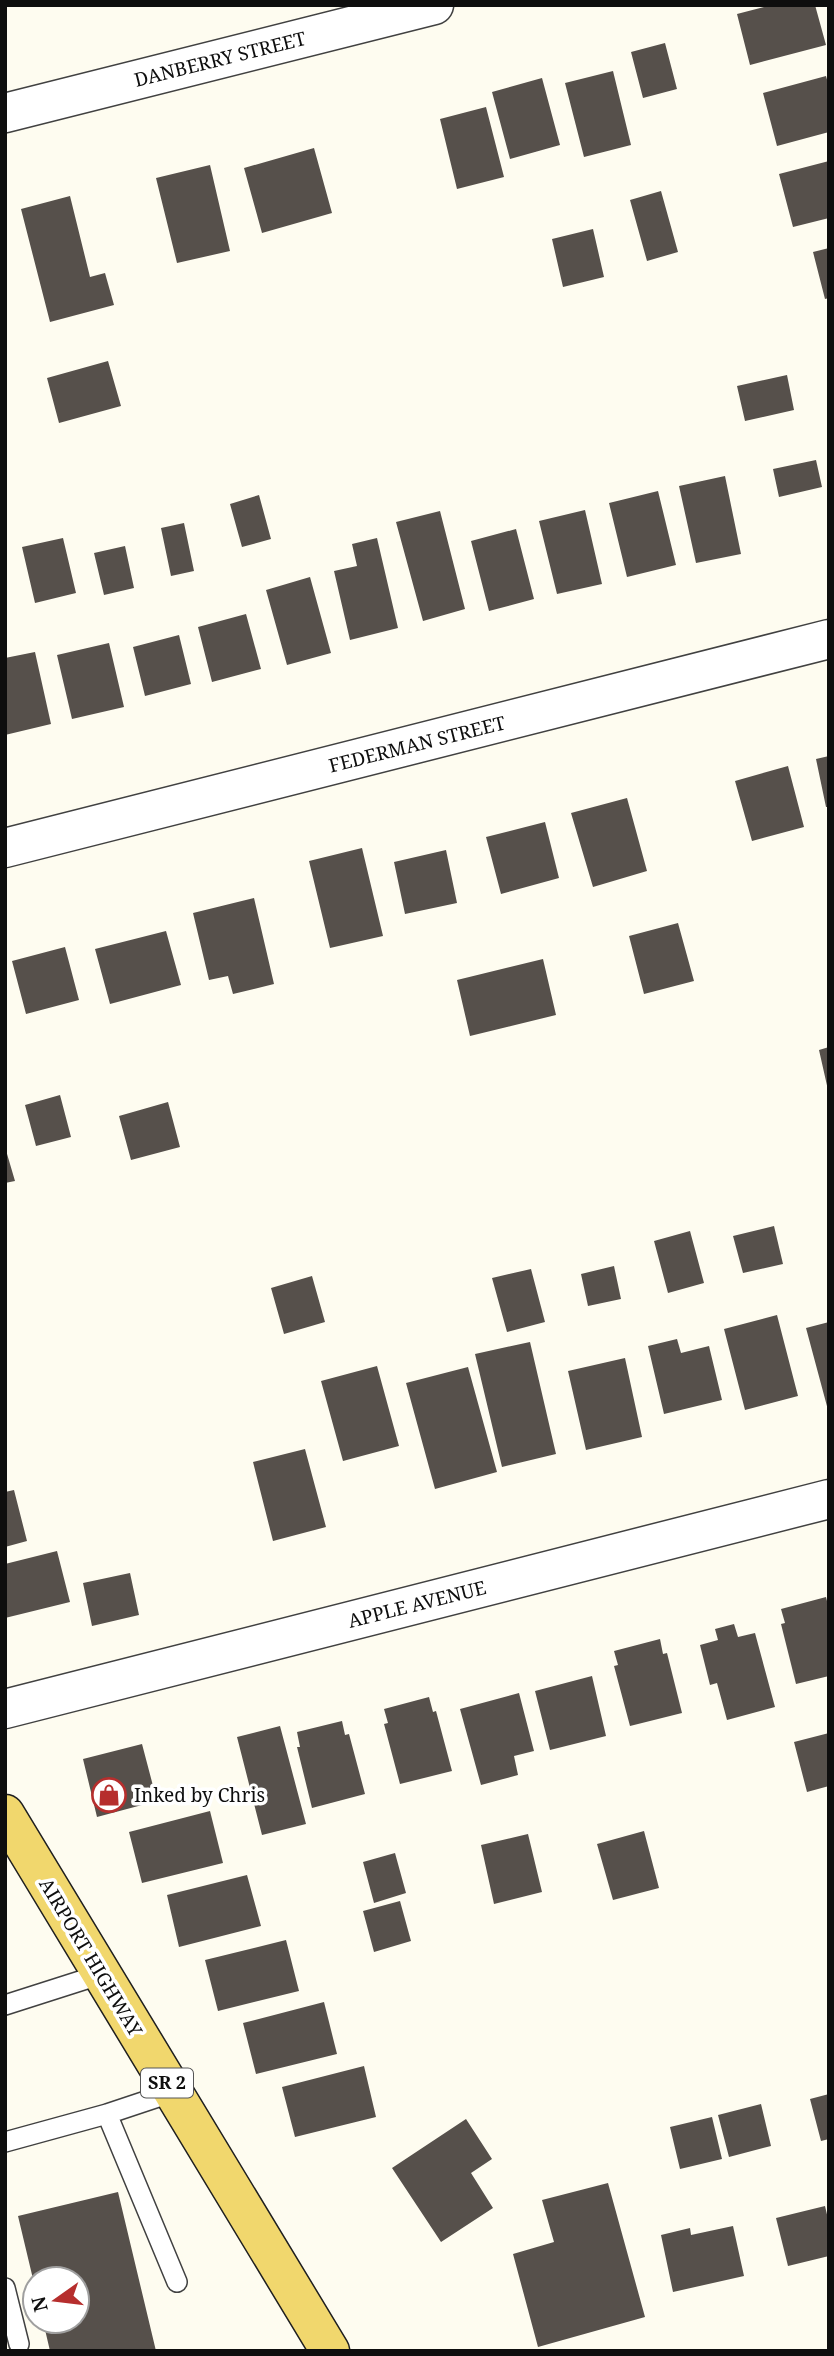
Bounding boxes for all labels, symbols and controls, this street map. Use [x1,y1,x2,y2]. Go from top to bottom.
street label: DANBERRY STREET [131,25,309,93]
street label: FEDERMAN STREET [326,709,508,779]
street label: APPLE AVENUE [345,1574,489,1634]
shop icon: Inked by Chris [90,1776,128,1814]
place label: Inked by Chris [134,1782,265,1808]
street label: AIRPORT HIGHWAY [33,1873,149,2041]
road number: SR 2 [141,2068,193,2098]
north arrow [21,2265,91,2335]
text: N [25,2294,54,2315]

